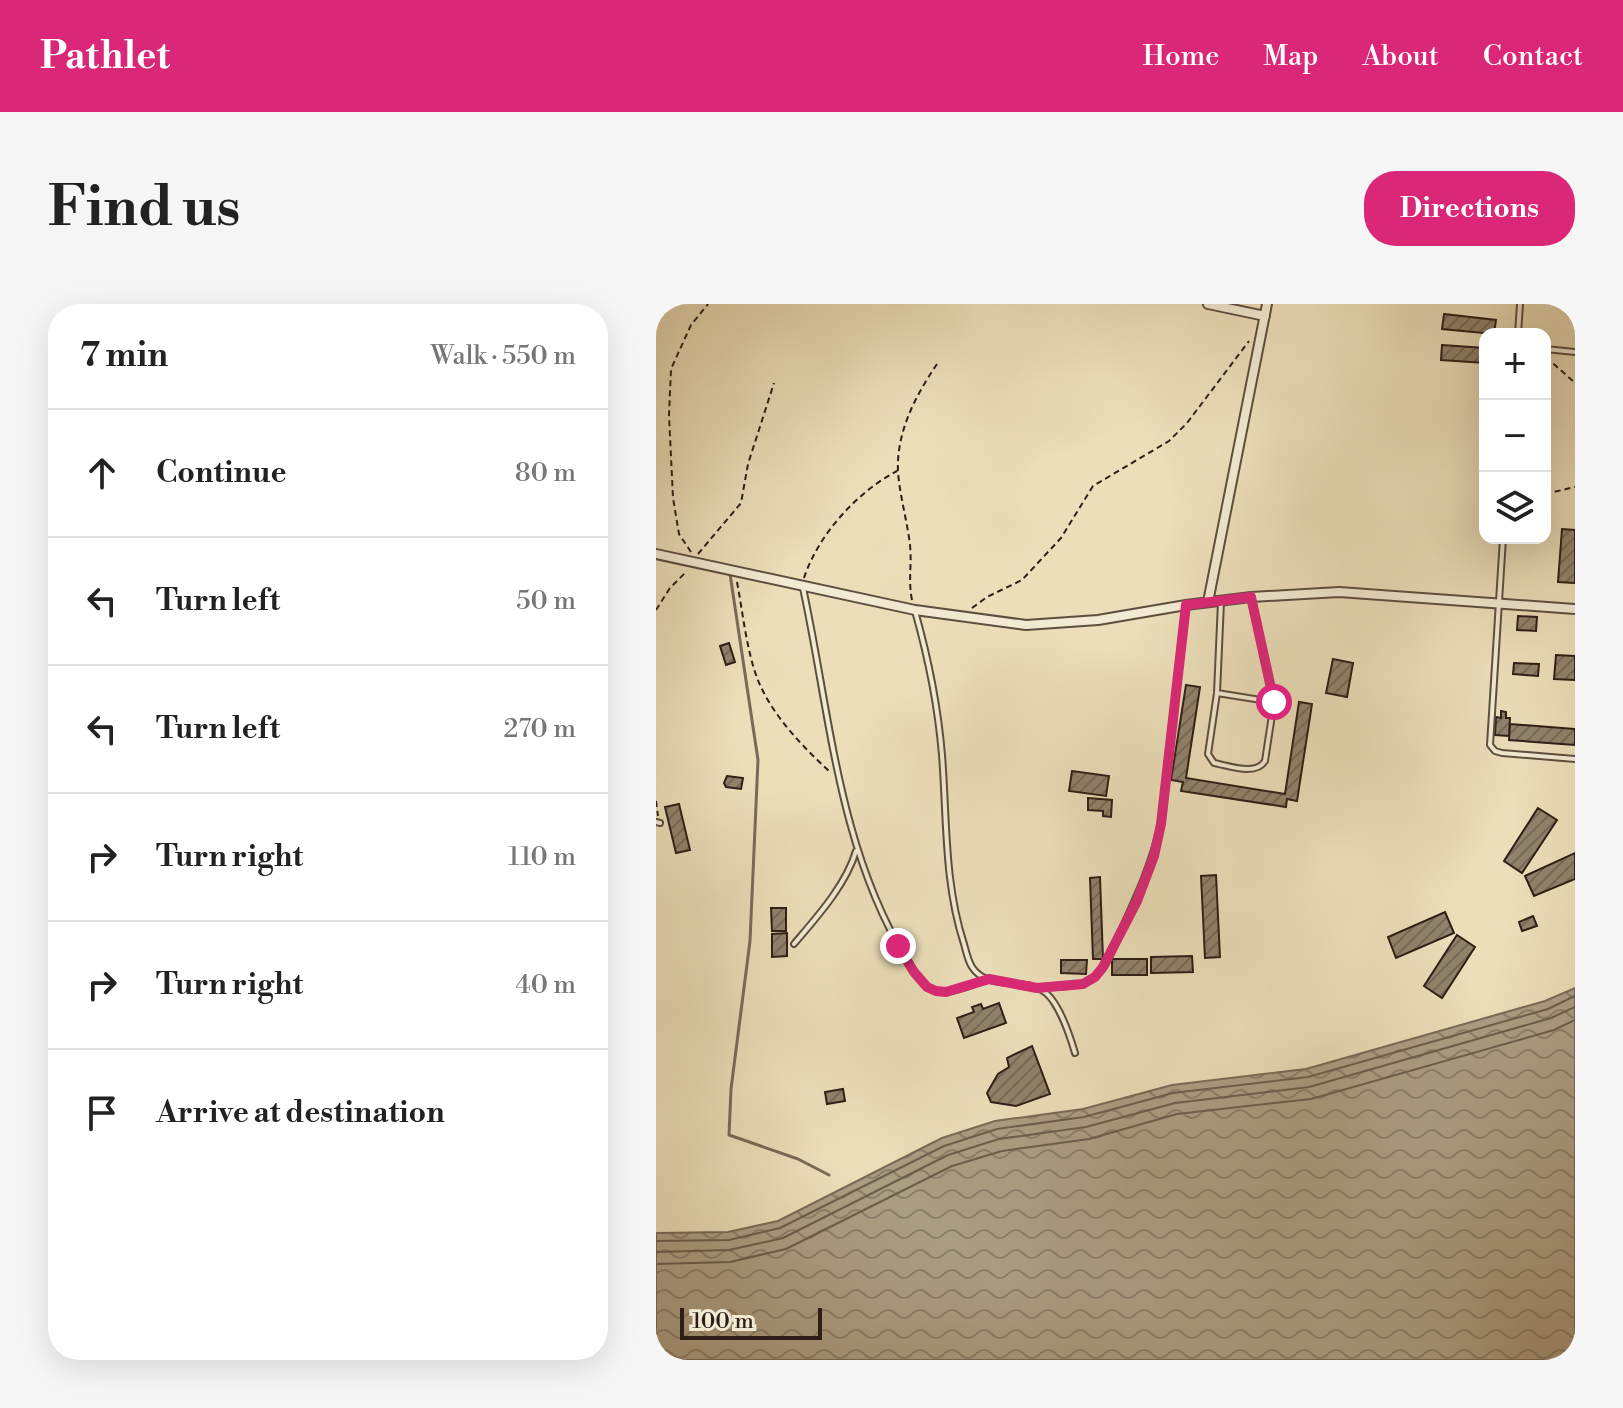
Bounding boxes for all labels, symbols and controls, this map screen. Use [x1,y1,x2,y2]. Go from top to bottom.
text: Pathlet [40,33,170,80]
text: Home [1143,39,1219,74]
text: Map [1263,39,1318,74]
text: About [1362,39,1439,74]
text: Contact [1483,39,1583,74]
button: Directions [1364,171,1575,246]
text: Find us [48,173,241,243]
map controls [1479,328,1551,544]
button: + [1479,328,1551,400]
text: 7 min [80,335,168,377]
text: Walk · 550 m [431,340,576,372]
button: − [1479,400,1551,472]
icon: ahead [80,451,124,495]
text: Continue [156,454,287,492]
text: 80 m [515,457,576,489]
button: layers [1479,472,1551,544]
icon: left [80,579,124,623]
text: Turn left [156,582,280,620]
text: 50 m [516,585,576,617]
route start [1256,684,1292,720]
icon: left [80,707,124,751]
text: Turn left [156,710,280,748]
text: 270 m [503,713,576,745]
icon: right [80,835,124,879]
text: Turn right [156,838,303,876]
text: 110 m [508,841,576,873]
route end [880,928,916,964]
icon: right [80,963,124,1007]
text: Turn right [156,966,303,1004]
text: 40 m [515,969,576,1001]
icon: arrive [80,1091,124,1135]
text: Arrive at destination [156,1094,445,1132]
scale bar [680,1304,822,1340]
text: 100 m [692,1308,754,1335]

